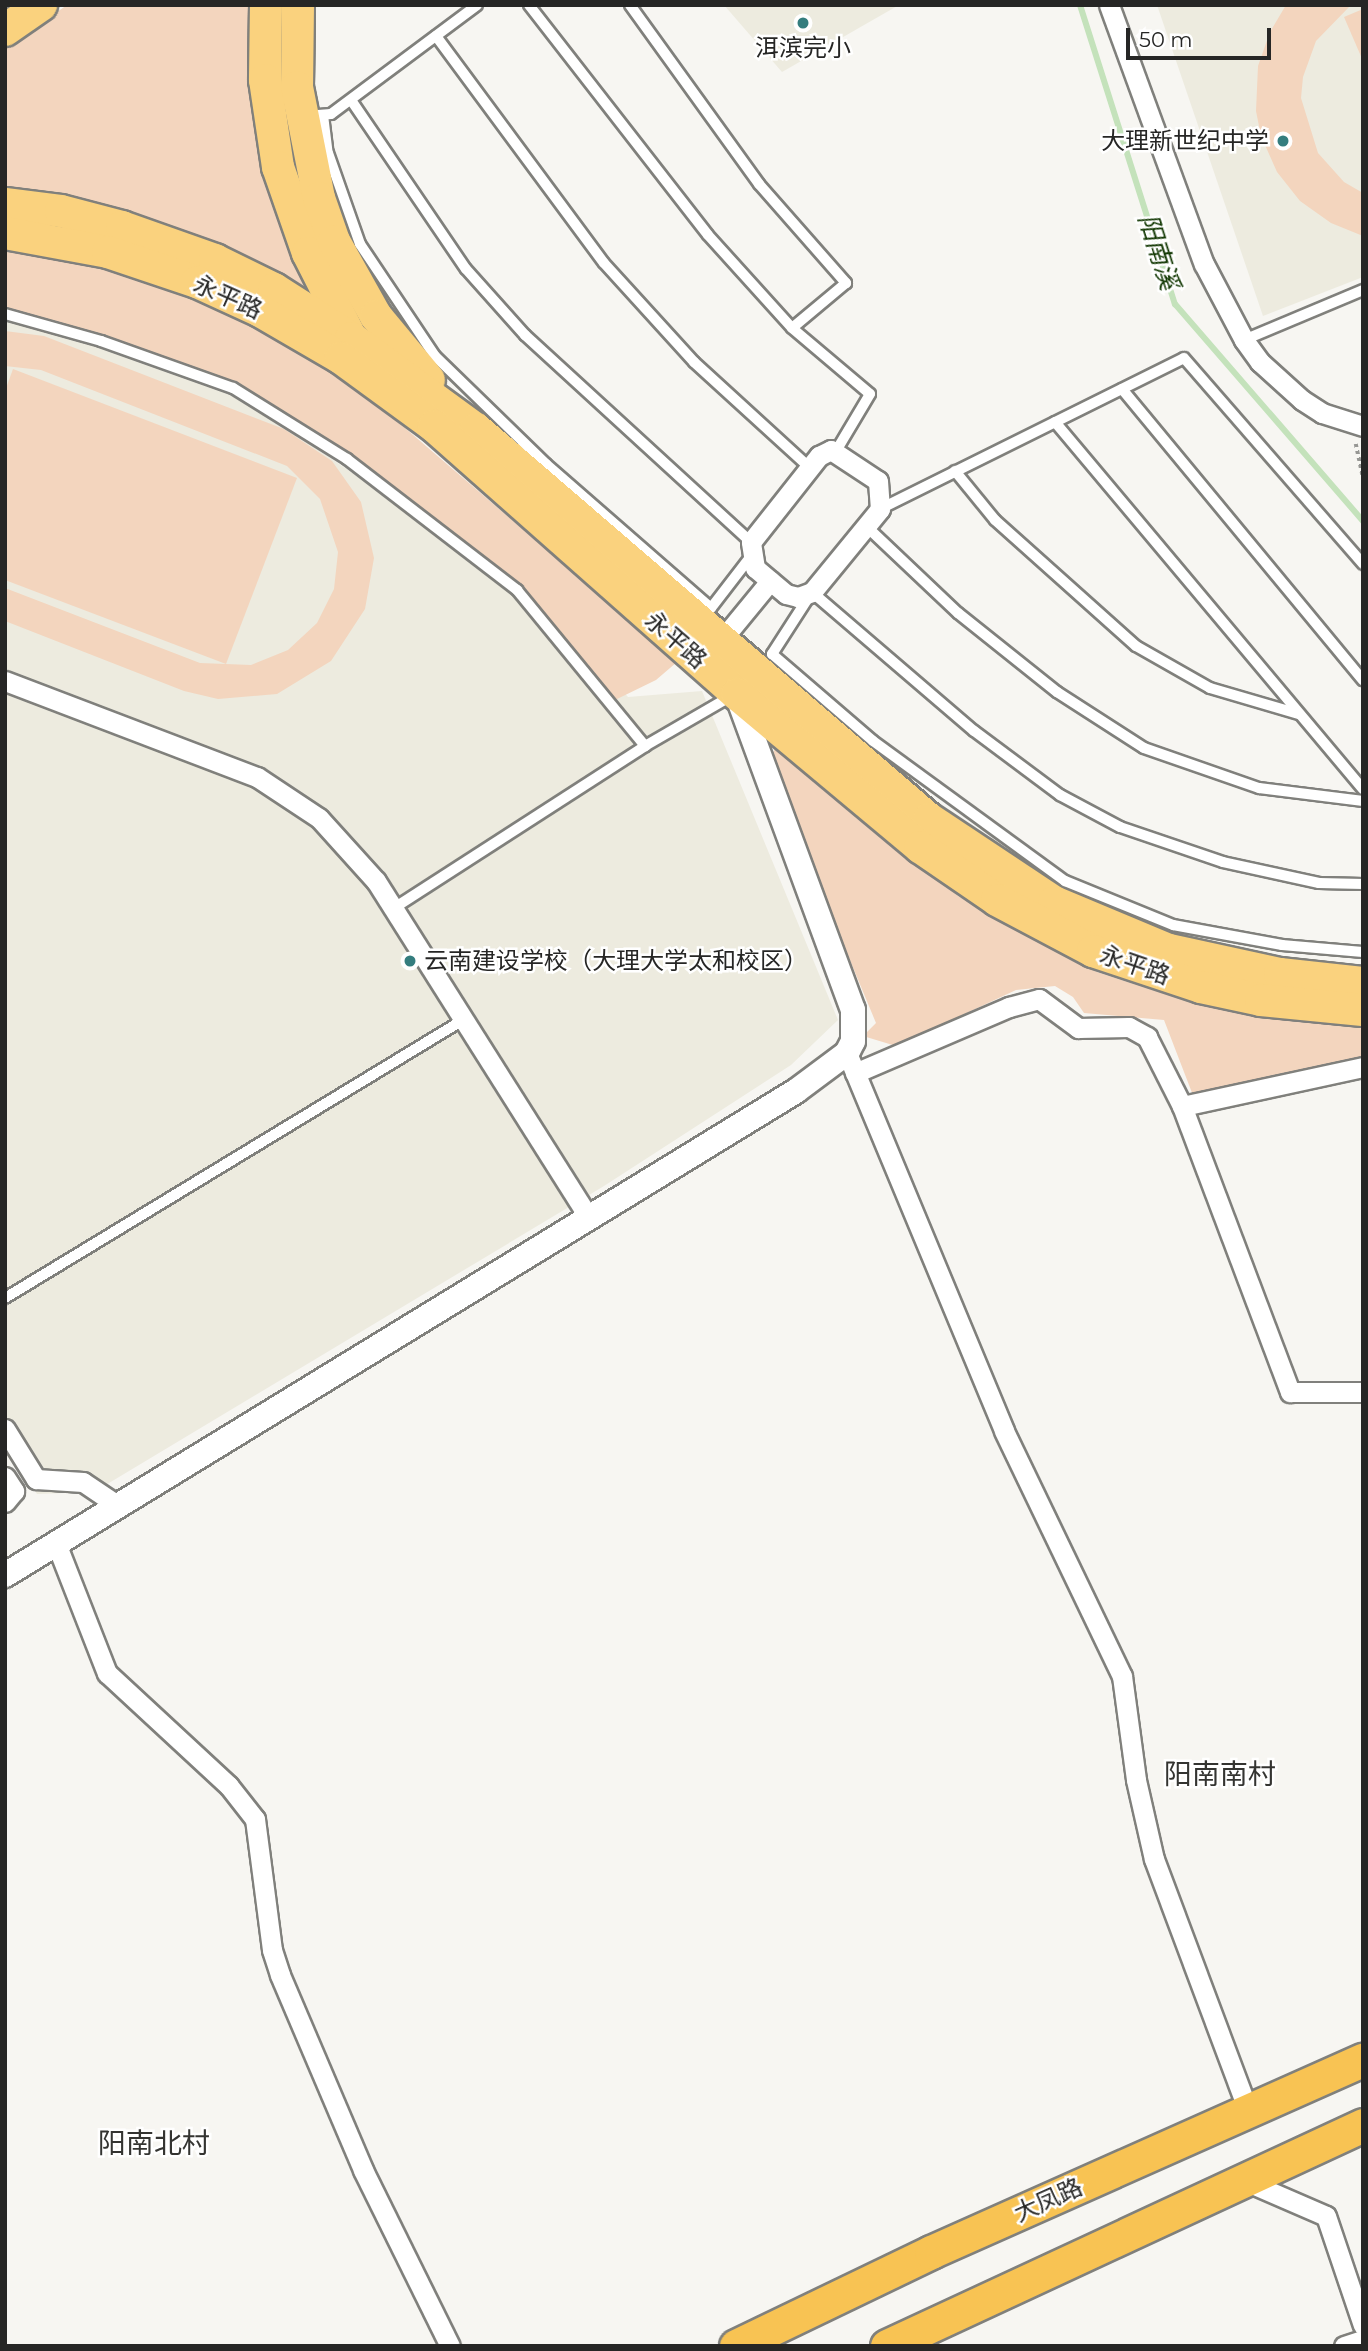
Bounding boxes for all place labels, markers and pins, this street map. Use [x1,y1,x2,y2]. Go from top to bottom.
marker: 洱滨完小 [795,15,811,31]
place label: 洱滨完小 [755,34,851,62]
place label: 大理新世纪中学 [1101,127,1269,155]
marker: 大理新世纪中学 [1275,133,1291,149]
place label: 云南建设学校（大理大学太和校区） [424,947,808,975]
marker: 云南建设学校（大理大学太和校区） [402,953,418,969]

